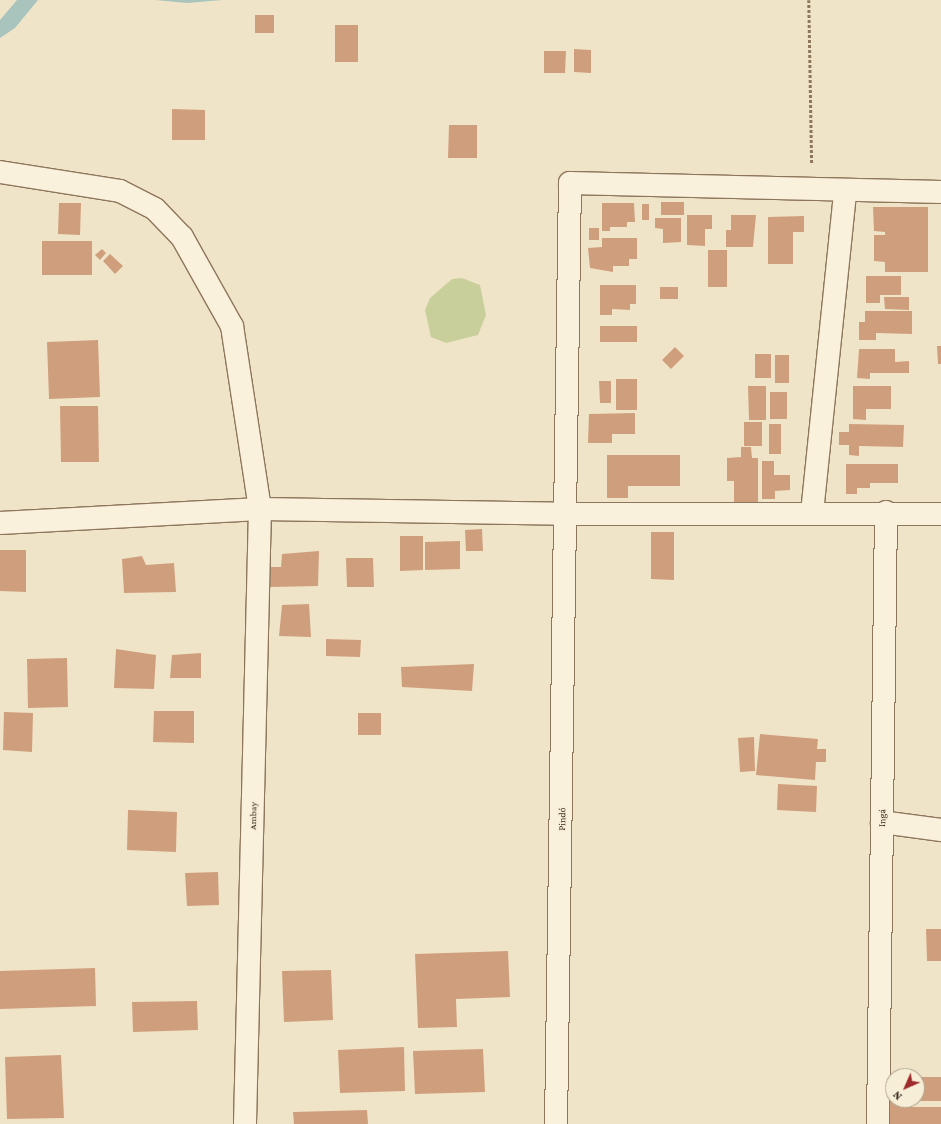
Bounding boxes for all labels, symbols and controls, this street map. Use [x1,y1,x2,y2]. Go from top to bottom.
street label: Ambay [247,802,259,830]
street label: Pindó [556,807,568,831]
street label: Ingá [876,809,888,827]
north arrow [885,1068,925,1108]
text: N [890,1089,904,1103]

